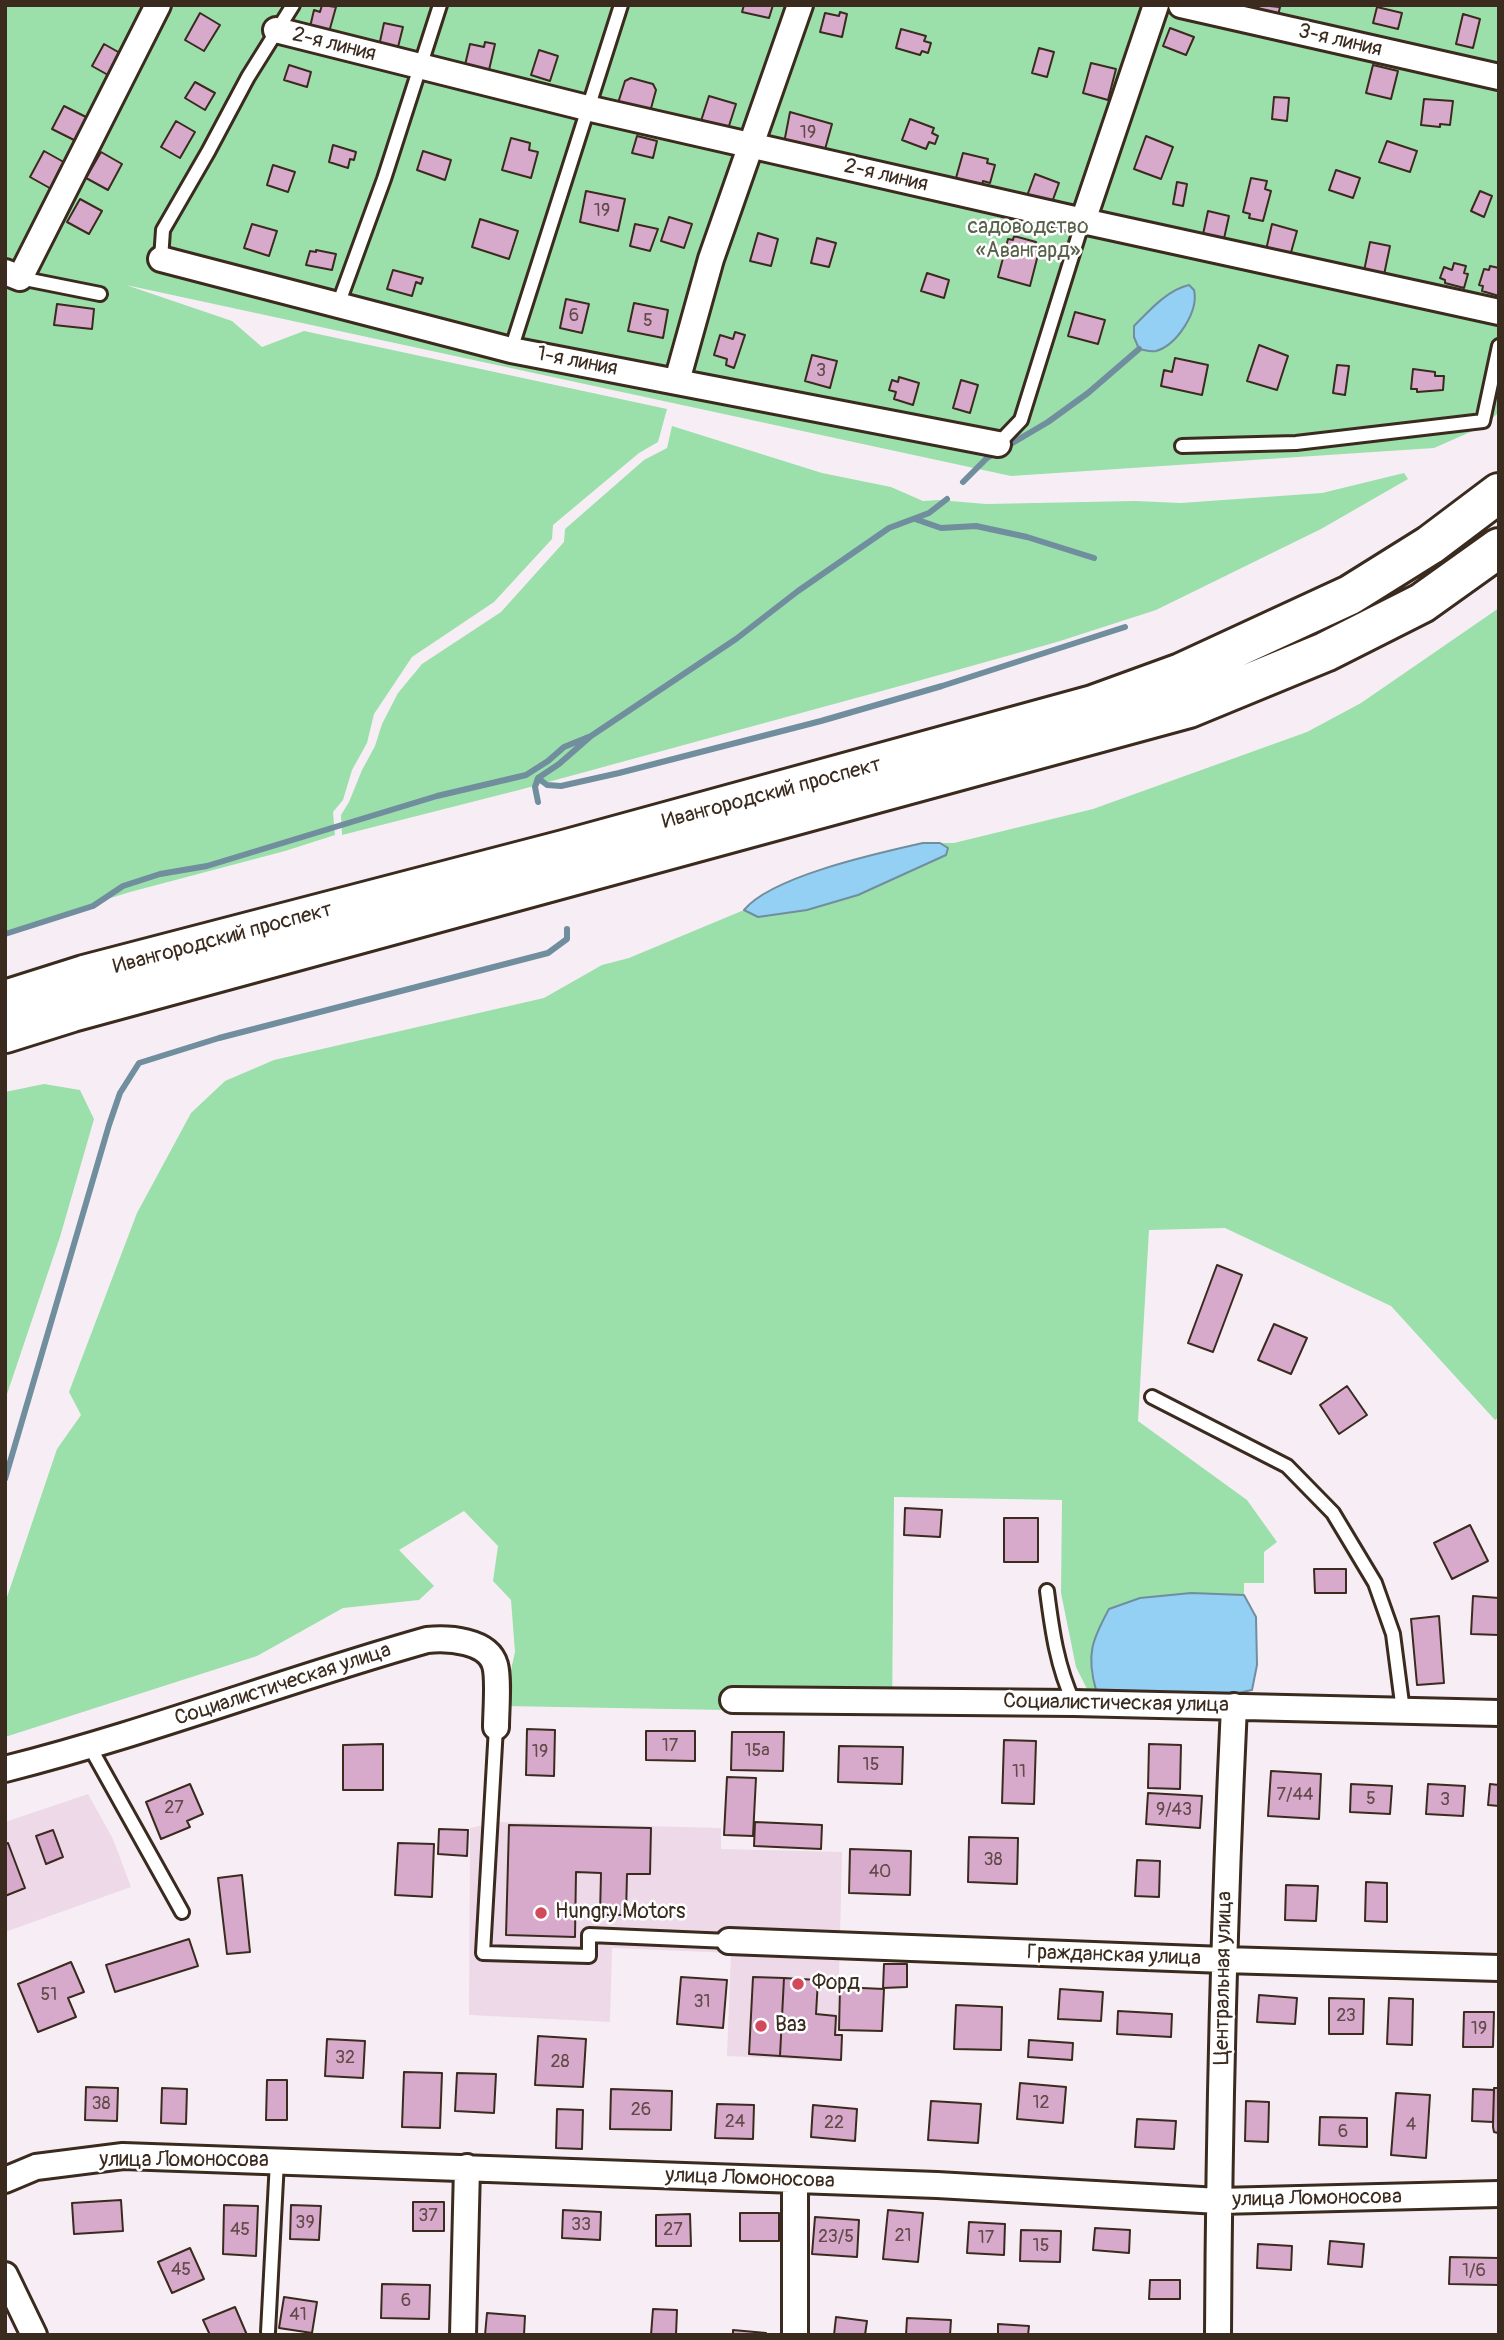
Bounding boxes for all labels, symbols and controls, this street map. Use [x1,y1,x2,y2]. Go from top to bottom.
street label: 3-я линия [1296,19,1384,63]
street label: 2-я линия [290,22,378,68]
house number: 19 [800,122,816,144]
street label: 2-я линия [842,154,930,198]
house number: 19 [594,200,610,222]
park label: садоводство «Авангард» [968,215,1088,265]
house number: 6 [569,305,579,327]
house number: 5 [643,310,653,332]
street label: 1-я линия [535,342,619,382]
house number: 3 [816,360,826,382]
street label: Ивангородский проспект [660,753,884,835]
street label: Ивангородский проспект [111,898,335,980]
street label: Социалистическая улица [172,1638,394,1732]
street label: Социалистическая улица [1003,1689,1229,1719]
house number: 17 [662,1735,678,1757]
house number: 15а [744,1740,770,1762]
house number: 19 [532,1741,548,1763]
house number: 15 [863,1754,879,1776]
house number: 11 [1012,1761,1026,1783]
house number: 7/44 [1277,1784,1313,1806]
house number: 5 [1366,1788,1376,1810]
house number: 3 [1440,1789,1450,1811]
house number: 27 [164,1797,184,1819]
house number: 9/43 [1156,1799,1192,1821]
house number: 38 [983,1849,1003,1871]
house number: 40 [869,1861,891,1883]
street label: Центральная улица [1210,1891,1238,2065]
place label: Hungry Motors [555,1900,685,1926]
marker: Hungry Motors [533,1905,549,1921]
street label: Гражданская улица [1027,1940,1201,1972]
place label: Форд [812,1971,860,1997]
marker: Форд [790,1976,806,1992]
house number: 51 [41,1984,57,2006]
house number: 31 [693,1991,711,2013]
house number: 23 [1336,2005,1356,2027]
place label: Ваз [775,2013,807,2039]
marker: Ваз [753,2018,769,2034]
house number: 19 [1471,2018,1487,2040]
house number: 32 [335,2047,355,2069]
house number: 28 [550,2051,570,2073]
house number: 12 [1032,2092,1050,2114]
house number: 38 [91,2093,111,2115]
house number: 26 [631,2099,651,2121]
house number: 24 [725,2111,745,2133]
house number: 22 [824,2112,844,2134]
house number: 4 [1406,2114,1416,2136]
house number: 6 [1338,2121,1348,2143]
street label: улица Ломоносова [99,2148,269,2174]
street label: улица Ломоносова [665,2163,835,2195]
street label: улица Ломоносова [1232,2185,1402,2213]
house number: 37 [418,2205,438,2227]
house number: 39 [295,2212,315,2234]
house number: 33 [571,2214,591,2236]
house number: 45 [230,2219,250,2241]
house number: 27 [663,2219,683,2241]
house number: 21 [894,2225,912,2247]
house number: 23/5 [818,2226,854,2248]
house number: 17 [978,2227,994,2249]
house number: 15 [1033,2235,1049,2257]
house number: 45 [171,2259,191,2281]
house number: 1/6 [1462,2260,1486,2282]
house number: 6 [401,2290,411,2312]
house number: 41 [289,2304,307,2326]

